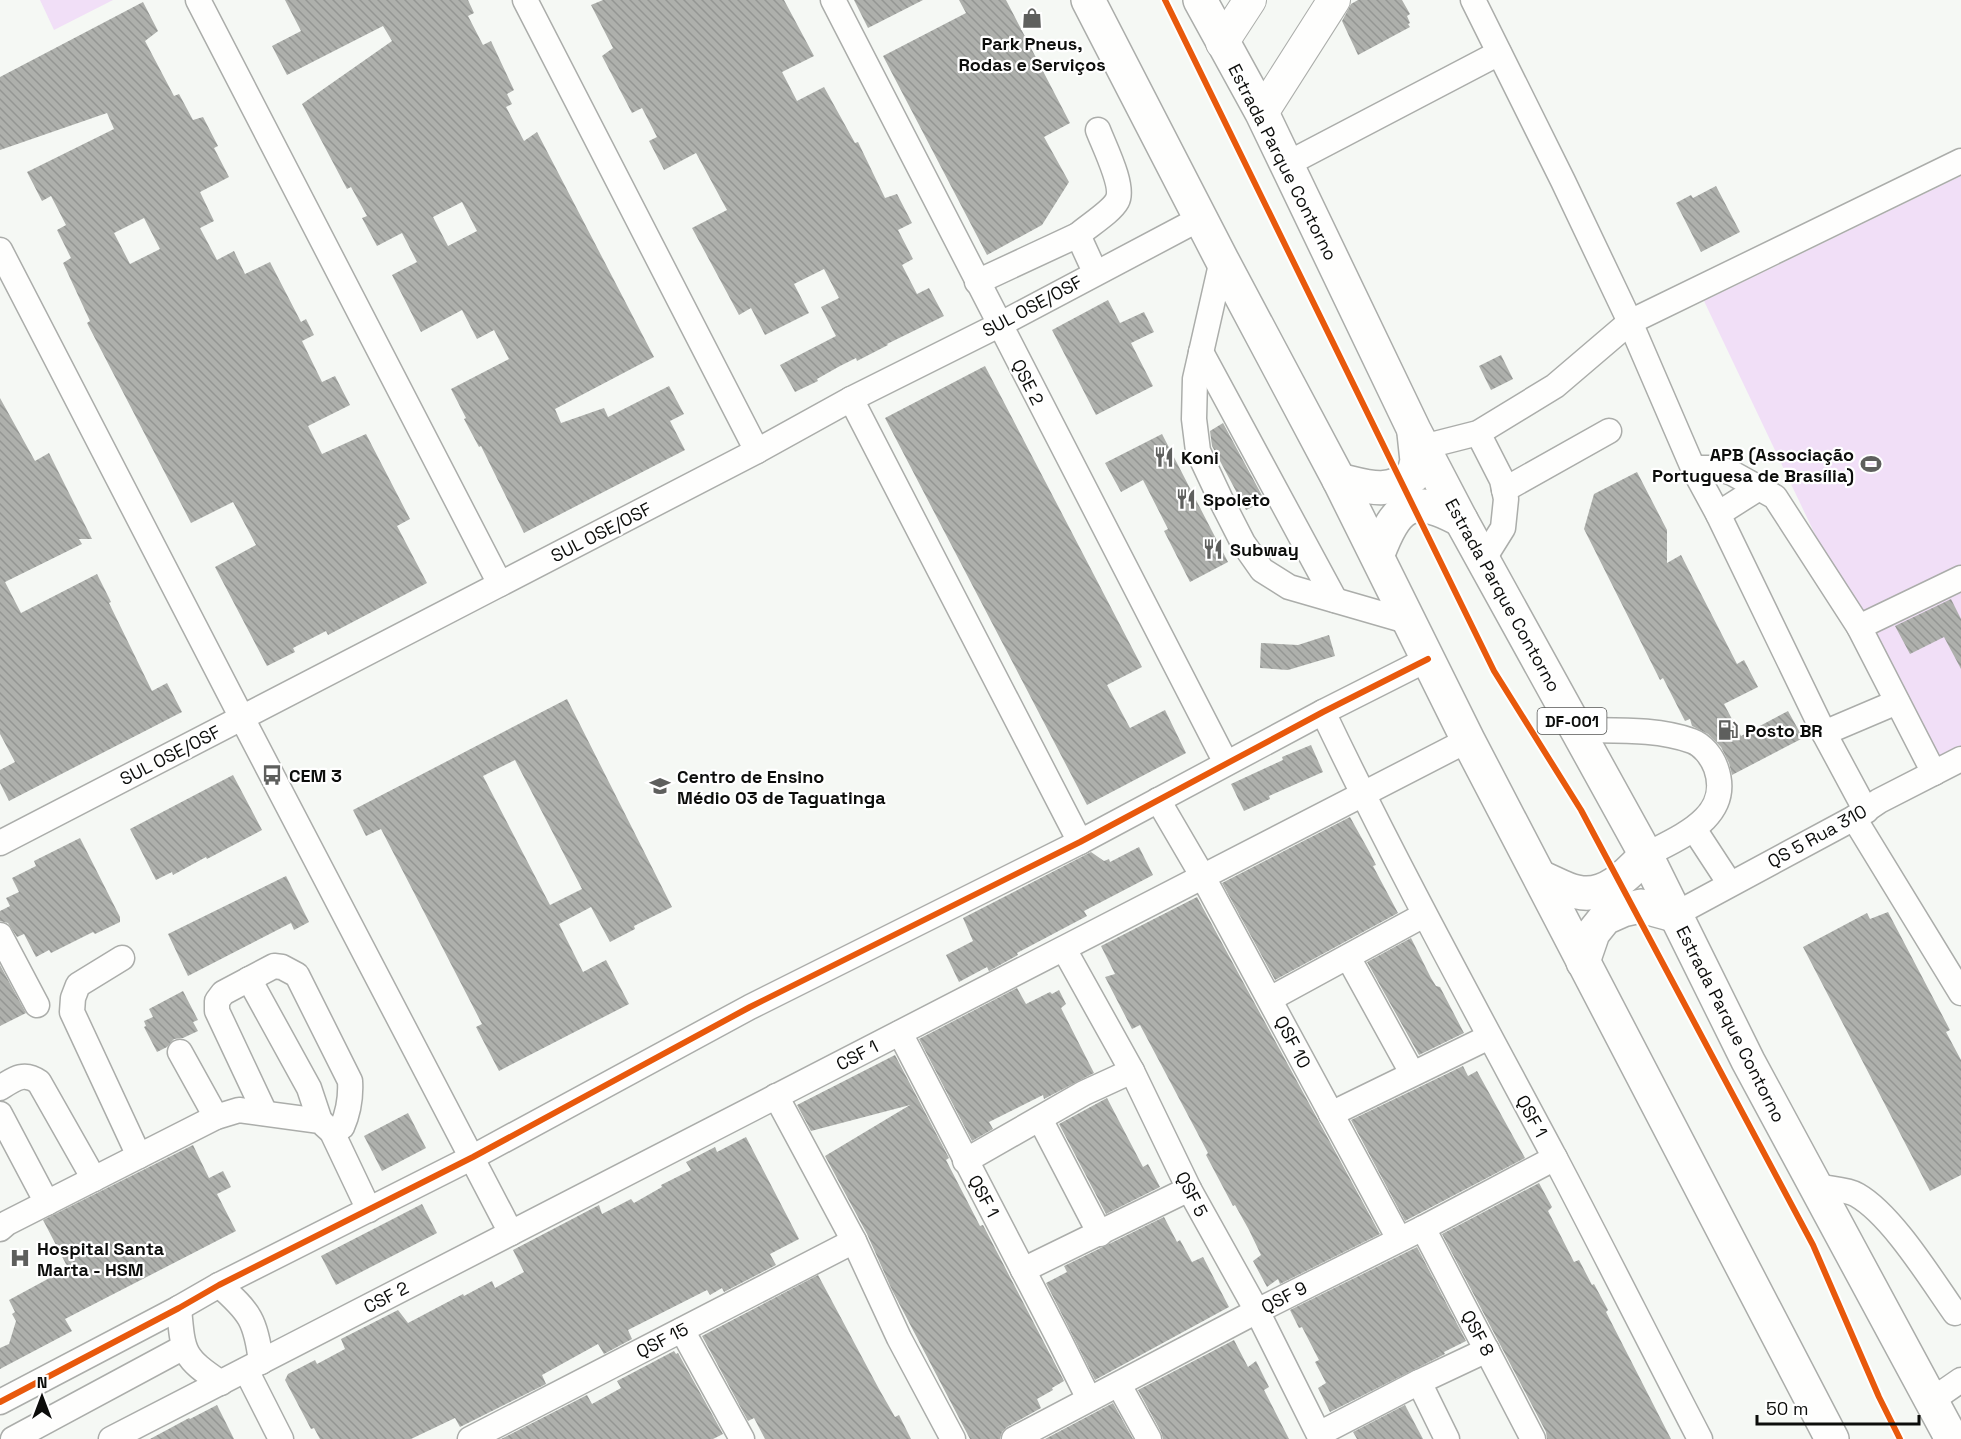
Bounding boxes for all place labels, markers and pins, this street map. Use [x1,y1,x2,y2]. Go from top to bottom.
shop icon: Park Pneus, Rodas e Serviços [1020,6,1044,30]
place label: Park Pneus, Rodas e Serviços [958,32,1106,76]
place label: APB (Associação Portuguesa de Brasília) [1652,443,1854,487]
restaurant icon: Koni [1152,445,1176,469]
place label: Koni [1181,446,1219,469]
sports icon: APB (Associação Portuguesa de Brasília) [1859,452,1883,476]
restaurant icon: Spoleto [1174,487,1198,511]
place label: Spoleto [1203,488,1270,511]
restaurant icon: Subway [1201,537,1225,561]
place label: Subway [1230,538,1299,561]
fuel station icon: Posto BR [1716,718,1740,742]
place label: Posto BR [1745,719,1823,742]
bus stop icon: CEM 3 [260,763,284,787]
place label: CEM 3 [289,764,342,787]
place label: Centro de Ensino Médio 03 de Taguatinga [677,765,886,809]
school or university icon: Centro de Ensino Médio 03 de Taguatinga [648,774,672,798]
place label: Hospital Santa Marta - HSM [37,1237,165,1281]
hospital icon: Hospital Santa Marta - HSM [8,1246,32,1270]

